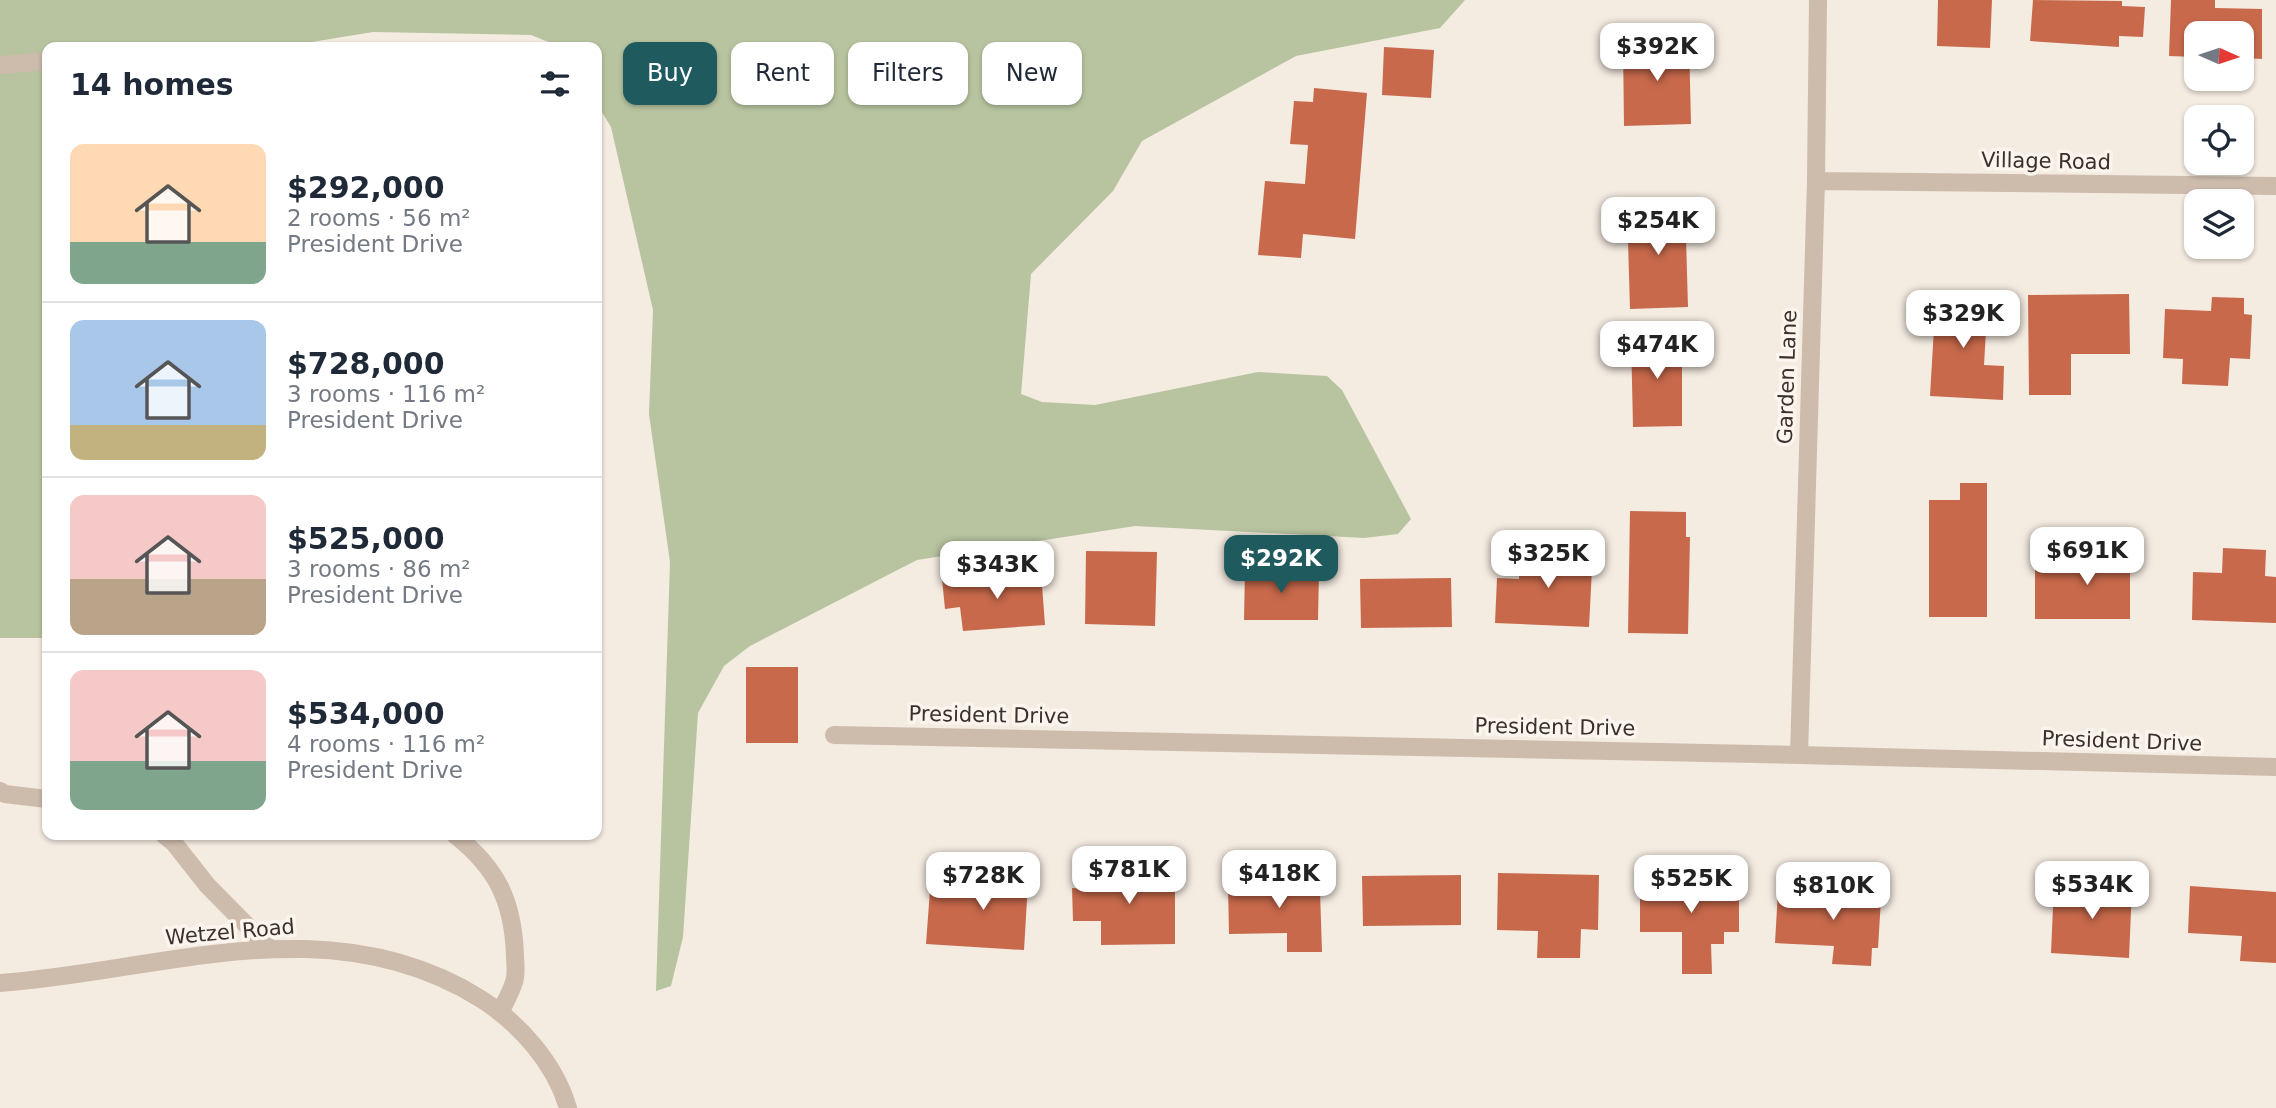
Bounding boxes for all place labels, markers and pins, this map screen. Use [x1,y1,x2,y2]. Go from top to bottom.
pin: $392K [1608,24,1706,83]
pin: $254K [1609,198,1707,257]
pin: $329K [1914,290,2012,350]
pin: $474K [1608,322,1706,381]
pin: $691K [2038,528,2136,587]
pin: $325K [1499,530,1597,590]
pin: $292K [1232,536,1330,595]
pin: $343K [948,542,1046,601]
pin: $781K [1080,846,1178,906]
pin: $418K [1230,850,1328,910]
pin: $728K [934,852,1032,912]
pin: $525K [1642,856,1740,915]
pin: $810K [1784,862,1882,922]
pin: $534K [2043,862,2141,921]

